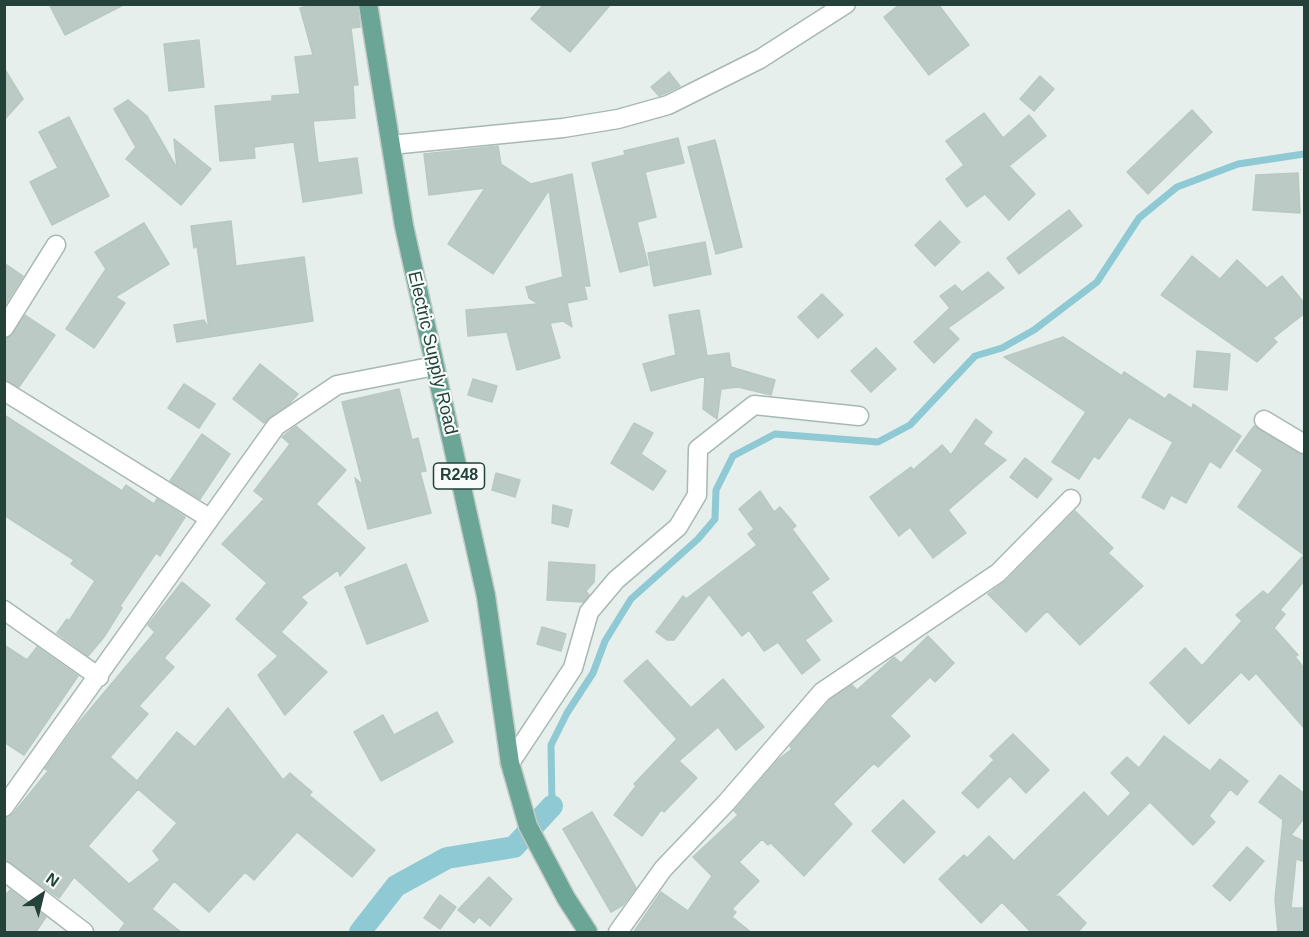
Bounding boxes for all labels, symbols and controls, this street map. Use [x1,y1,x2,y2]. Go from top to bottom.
street label: Electric Supply Road [403,269,461,437]
road number: R248 [434,463,484,489]
north arrow [12,865,72,925]
text: N [43,870,62,890]

